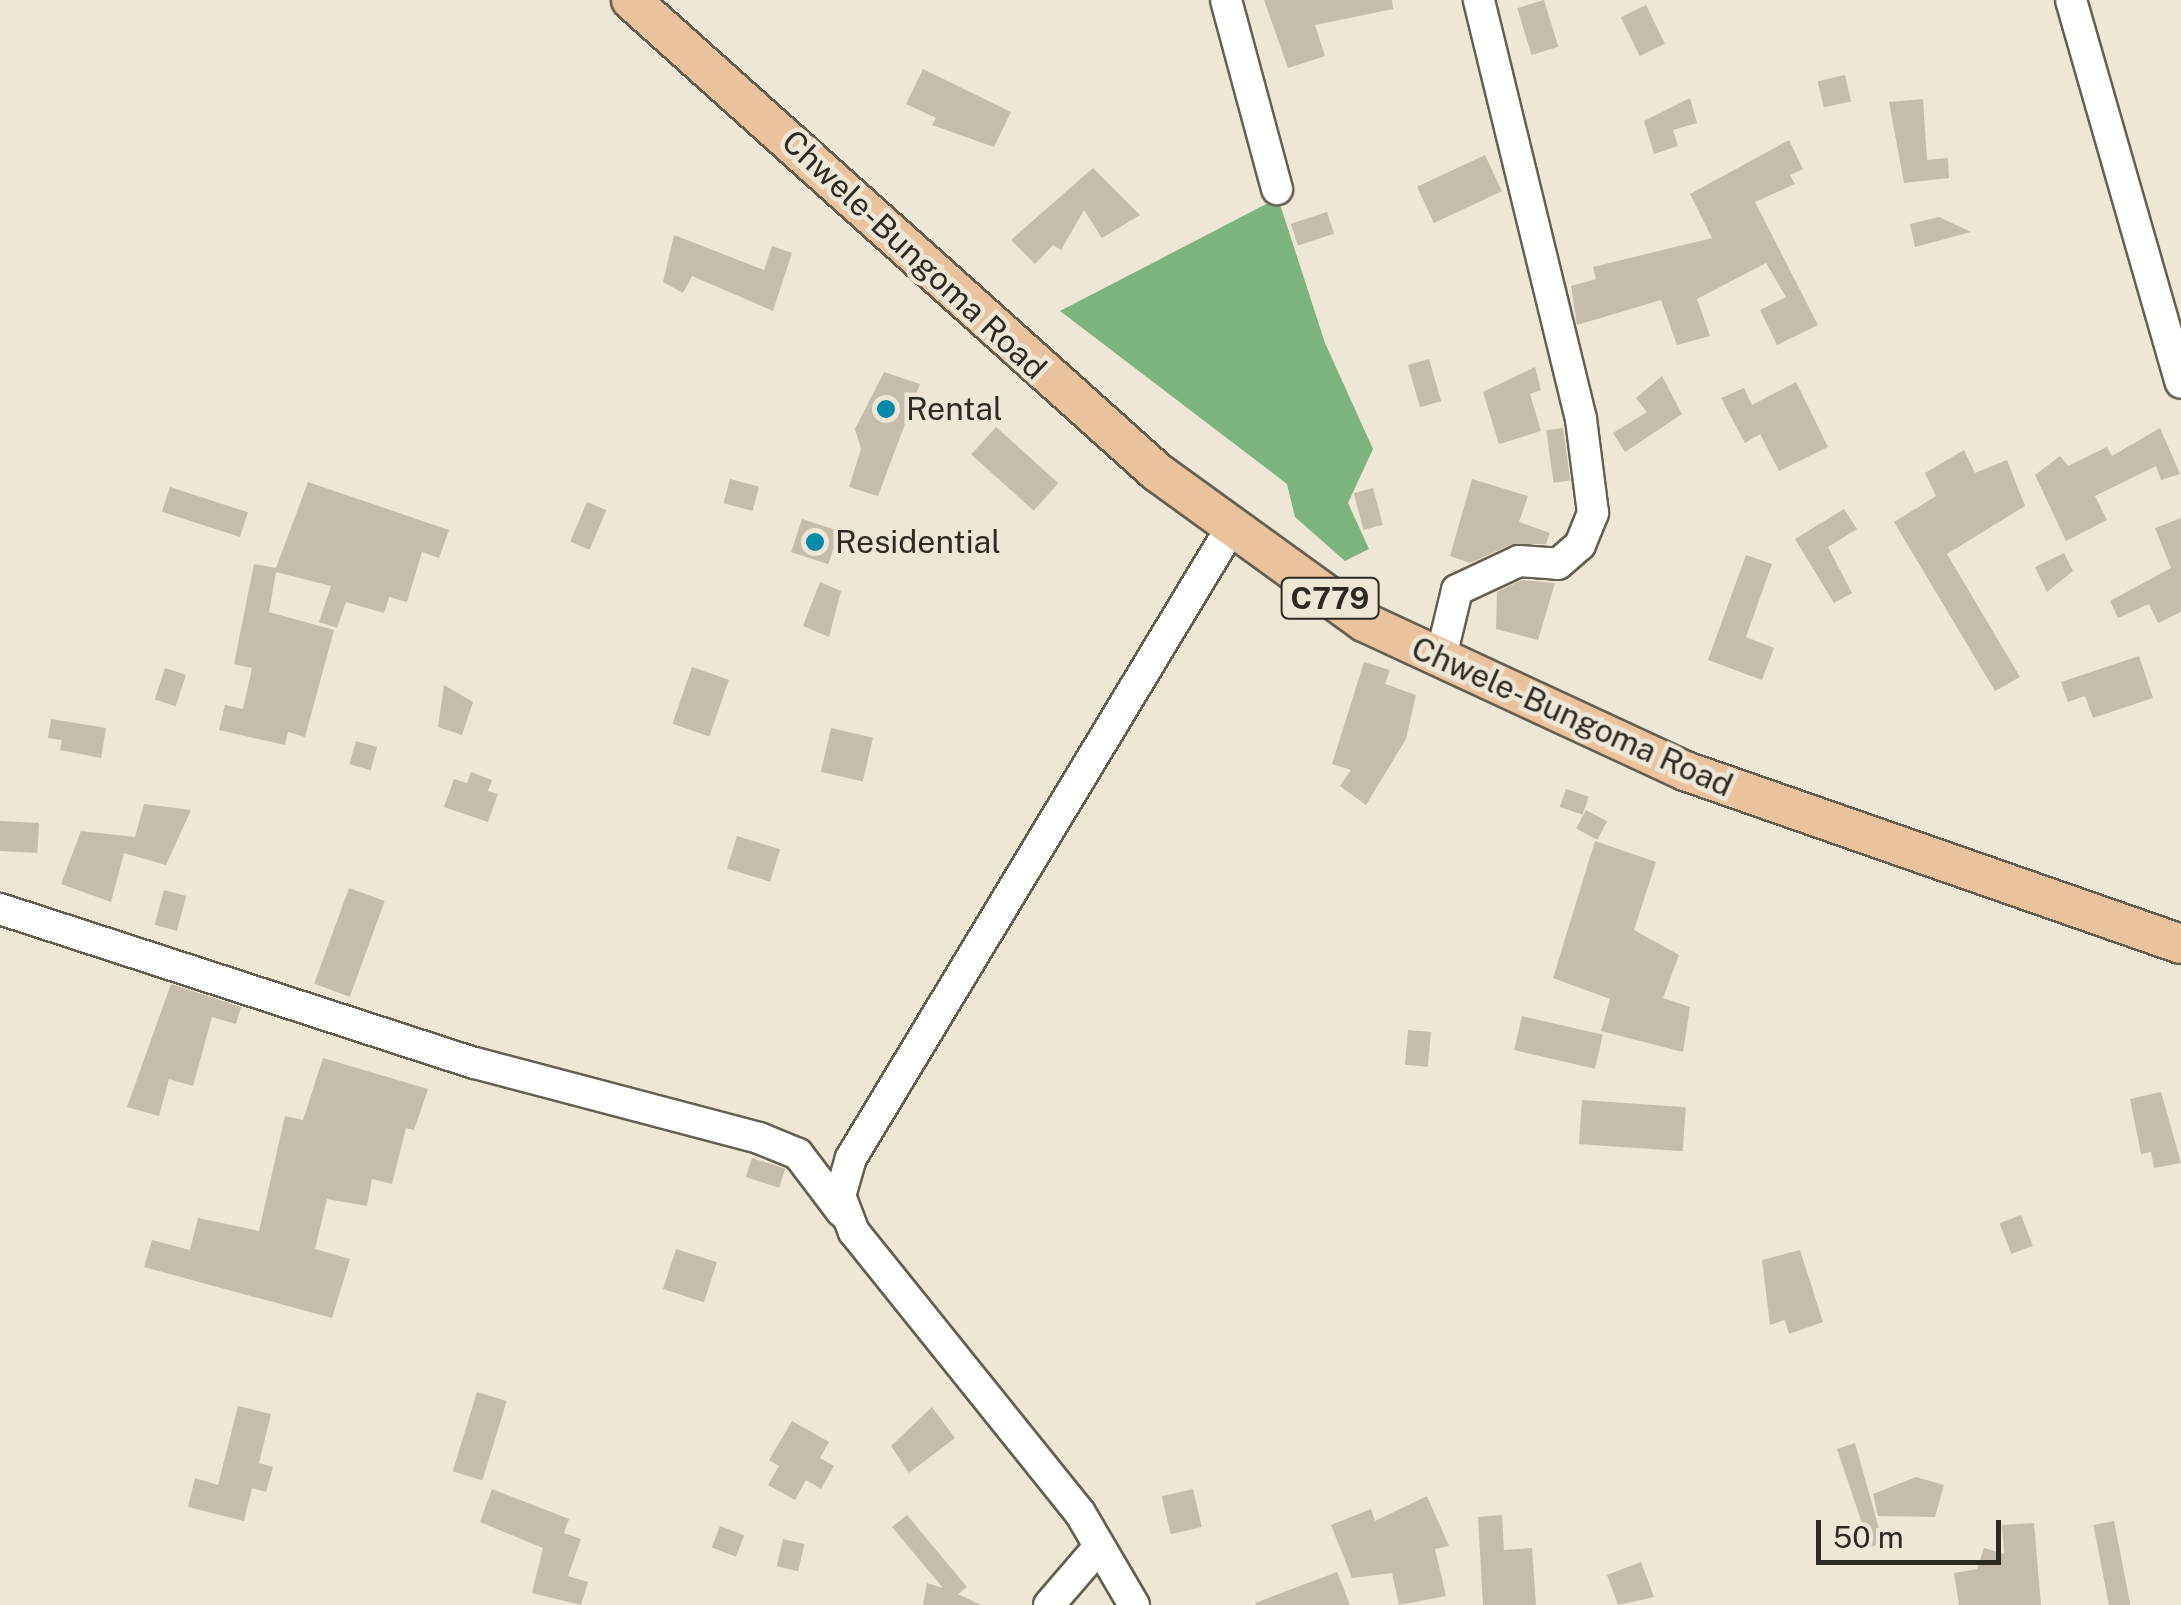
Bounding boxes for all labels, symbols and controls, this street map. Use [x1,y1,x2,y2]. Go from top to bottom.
street label: Chwele-Bungoma Road [774,123,1054,387]
place label: Rental [906,390,1003,428]
marker: Rental [875,398,897,420]
place label: Residential [835,523,1001,561]
marker: Residential [804,531,826,553]
road number: C779 [1280,573,1380,623]
street label: Chwele-Bungoma Road [1406,629,1738,805]
scale bar [1821,1500,2006,1562]
text: 50 m [1833,1519,1904,1555]

